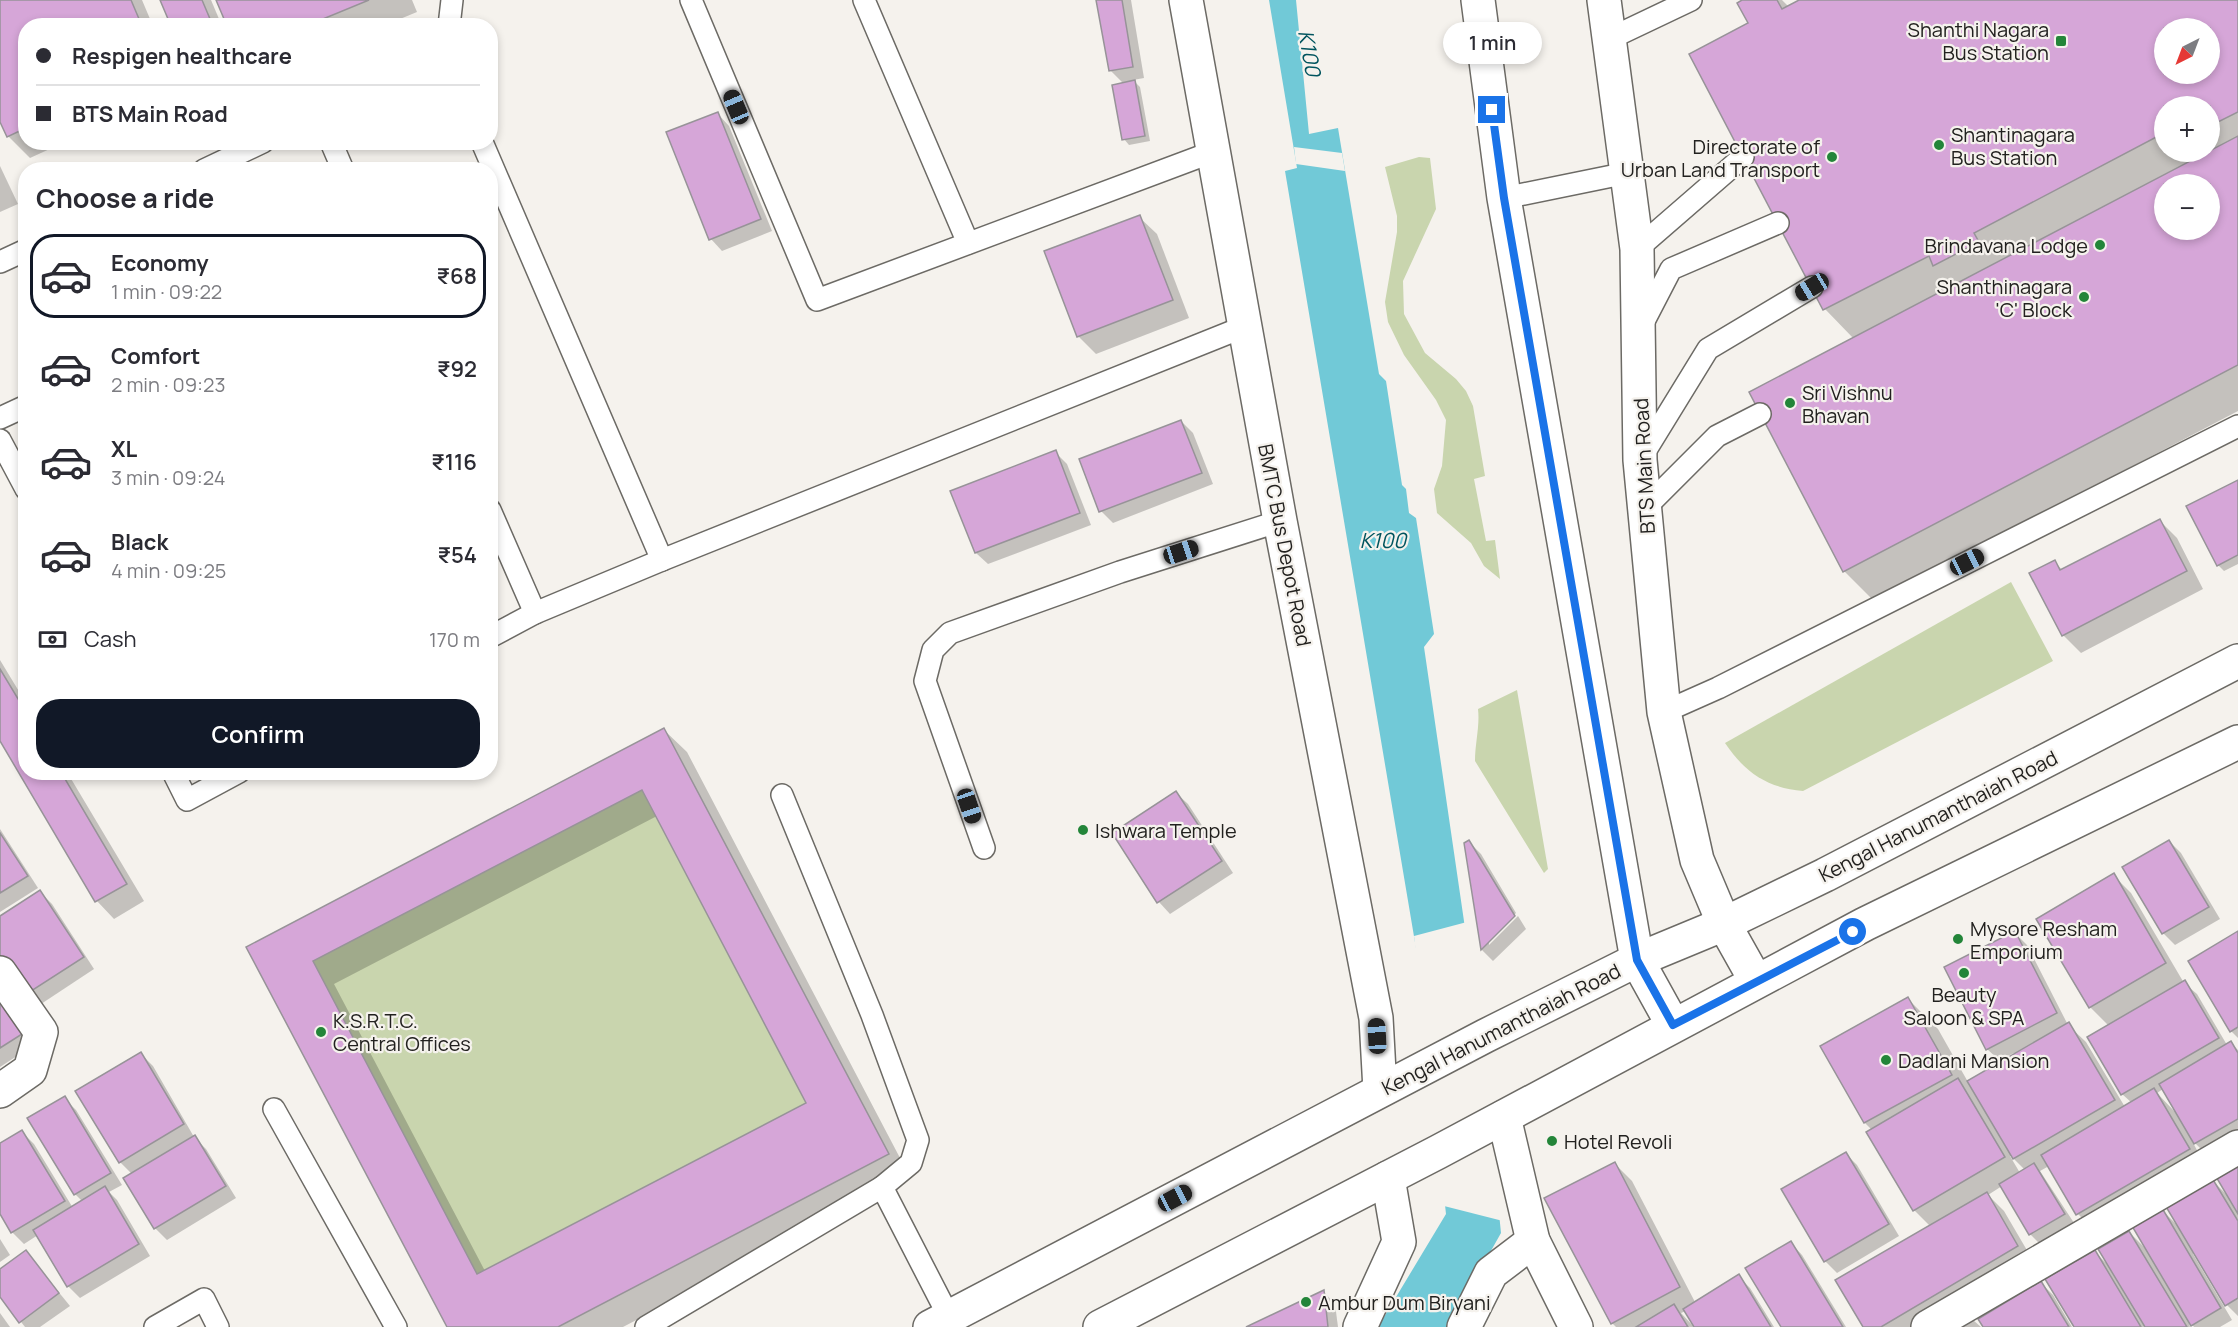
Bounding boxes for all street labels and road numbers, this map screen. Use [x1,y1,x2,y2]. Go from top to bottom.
street label: BTS Main Road [1627,397,1661,535]
street label: BMTC Bus Depot Road [1252,441,1318,649]
street label: Kengal Hanumanthaiah Road [1814,744,2062,888]
street label: Kengal Hanumanthaiah Road [1377,957,1625,1101]

